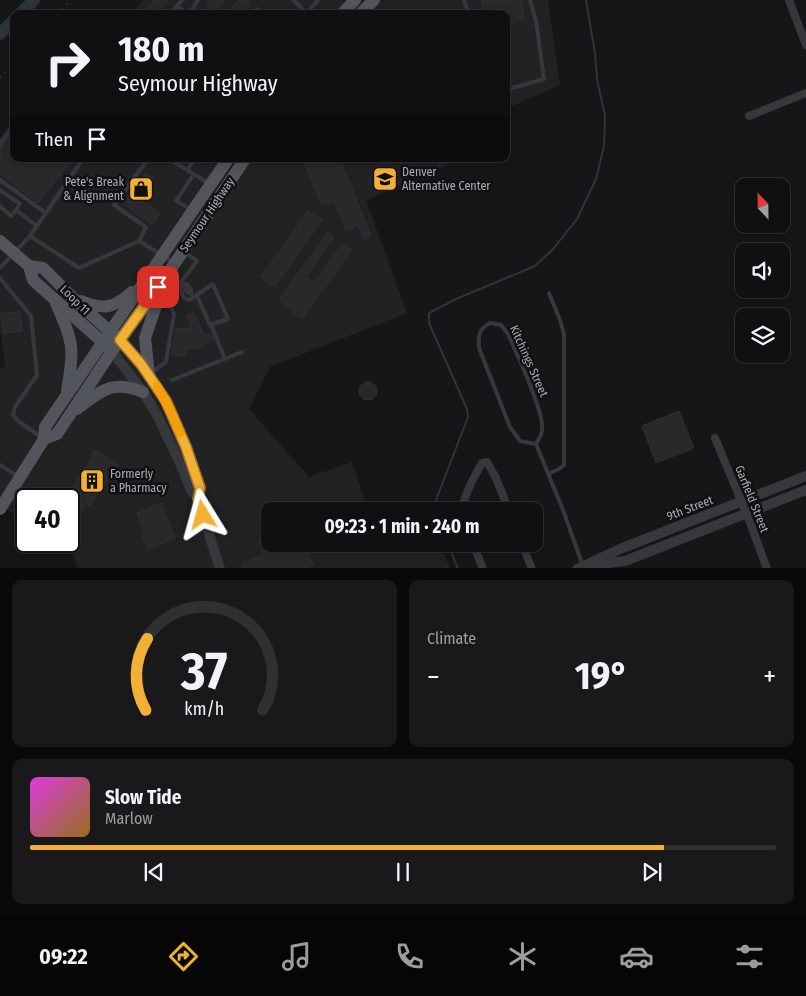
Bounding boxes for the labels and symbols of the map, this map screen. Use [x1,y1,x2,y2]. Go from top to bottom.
place label: Denver Alternative Center [402,165,491,193]
school or university icon: Denver Alternative Center [372,166,398,192]
street label: Seymour Highway [177,174,237,255]
place label: Pete's Break & Alignment [63,175,124,203]
shop icon: Pete's Break & Alignment [128,176,154,202]
north arrow [735,178,790,232]
pin [137,266,179,308]
street label: Loop 11 [57,282,93,318]
street label: Kitchings Street [507,323,551,399]
street label: Garfield Street [732,463,772,535]
place label: Formerly a Pharmacy [110,467,167,495]
building icon: Formerly a Pharmacy [79,468,105,494]
speed limit sign: 40 [15,488,80,553]
position arrow [176,488,228,540]
street label: 9th Street [665,493,715,523]

